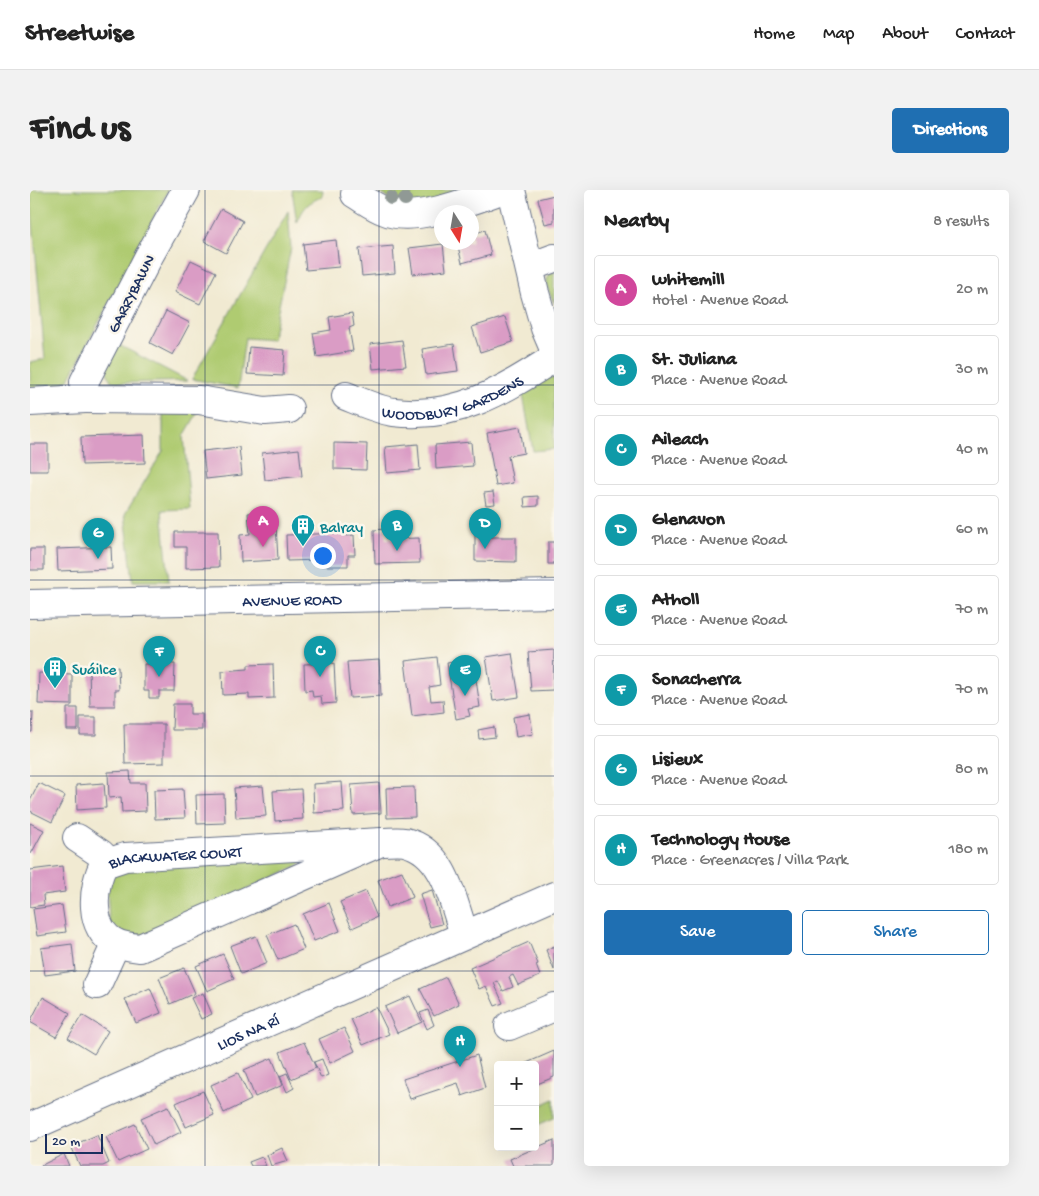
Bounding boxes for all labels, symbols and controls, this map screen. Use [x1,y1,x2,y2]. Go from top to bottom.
text: Streetwise [25,20,134,49]
text: Home [753,24,795,45]
text: Map [823,24,854,45]
text: About [882,24,928,45]
text: Contact [956,24,1014,45]
button: Directions [892,108,1009,153]
text: Find us [30,110,130,151]
north arrow [434,205,479,250]
text: Nearby [604,210,669,235]
text: 8 results [933,213,989,232]
street label: GARRYBAWN [105,252,161,337]
text: whitemill [652,269,725,292]
text: A [616,281,626,300]
text: 20 m [956,281,988,300]
text: Hotel · Avenue Road [652,292,787,311]
text: St. Juliana [652,349,736,372]
text: B [617,361,625,380]
text: 30 m [955,361,988,380]
text: Place · Avenue Road [652,372,786,391]
street label: WOODBURY GARDENS [380,373,529,426]
text: Aileach [652,429,709,452]
text: C [617,441,625,460]
text: 40 m [956,441,988,460]
text: Place · Avenue Road [652,452,786,471]
pin: A [247,506,279,547]
pin: D [469,508,501,549]
text: Glenavon [652,509,725,532]
pin: B [381,510,413,551]
building icon: Balray [290,513,316,547]
pin: G [82,518,114,559]
place label: Balray [319,520,363,539]
text: D [616,521,626,540]
text: 60 m [956,521,988,540]
text: Place · Avenue Road [652,532,786,551]
your location [310,543,336,569]
text: Atholl [652,589,699,612]
street label: AVENUE ROAD [242,592,343,613]
text: E [616,601,626,620]
text: 70 m [955,601,988,620]
text: Place · Avenue Road [652,612,786,631]
pin: F [143,636,175,677]
pin: C [304,636,336,677]
building icon: Suáilce [42,655,68,689]
pin: E [449,655,481,696]
place label: Suáilce [72,662,117,681]
text: Sonacherra [652,669,741,692]
text: F [617,681,625,700]
text: 70 m [955,681,988,700]
text: Place · Avenue Road [652,692,786,711]
text: Lisieux [652,749,703,772]
text: G [616,761,626,780]
text: 80 m [955,761,988,780]
text: Place · Avenue Road [652,772,786,791]
text: Technology House [652,829,790,852]
text: H [616,841,626,860]
text: 180 m [949,841,988,860]
street label: BLACKWATER COURT [106,844,243,875]
text: Place · Greenacres / Villa Park [652,852,848,871]
button: Save [604,910,792,955]
button: Share [802,910,989,955]
street label: LIOS NA RÍ [215,1011,284,1056]
pin: H [444,1026,476,1067]
map controls [494,1061,539,1151]
button: + [494,1061,539,1106]
button: − [494,1106,539,1151]
scale bar [45,1131,102,1154]
text: 20 m [52,1134,80,1151]

